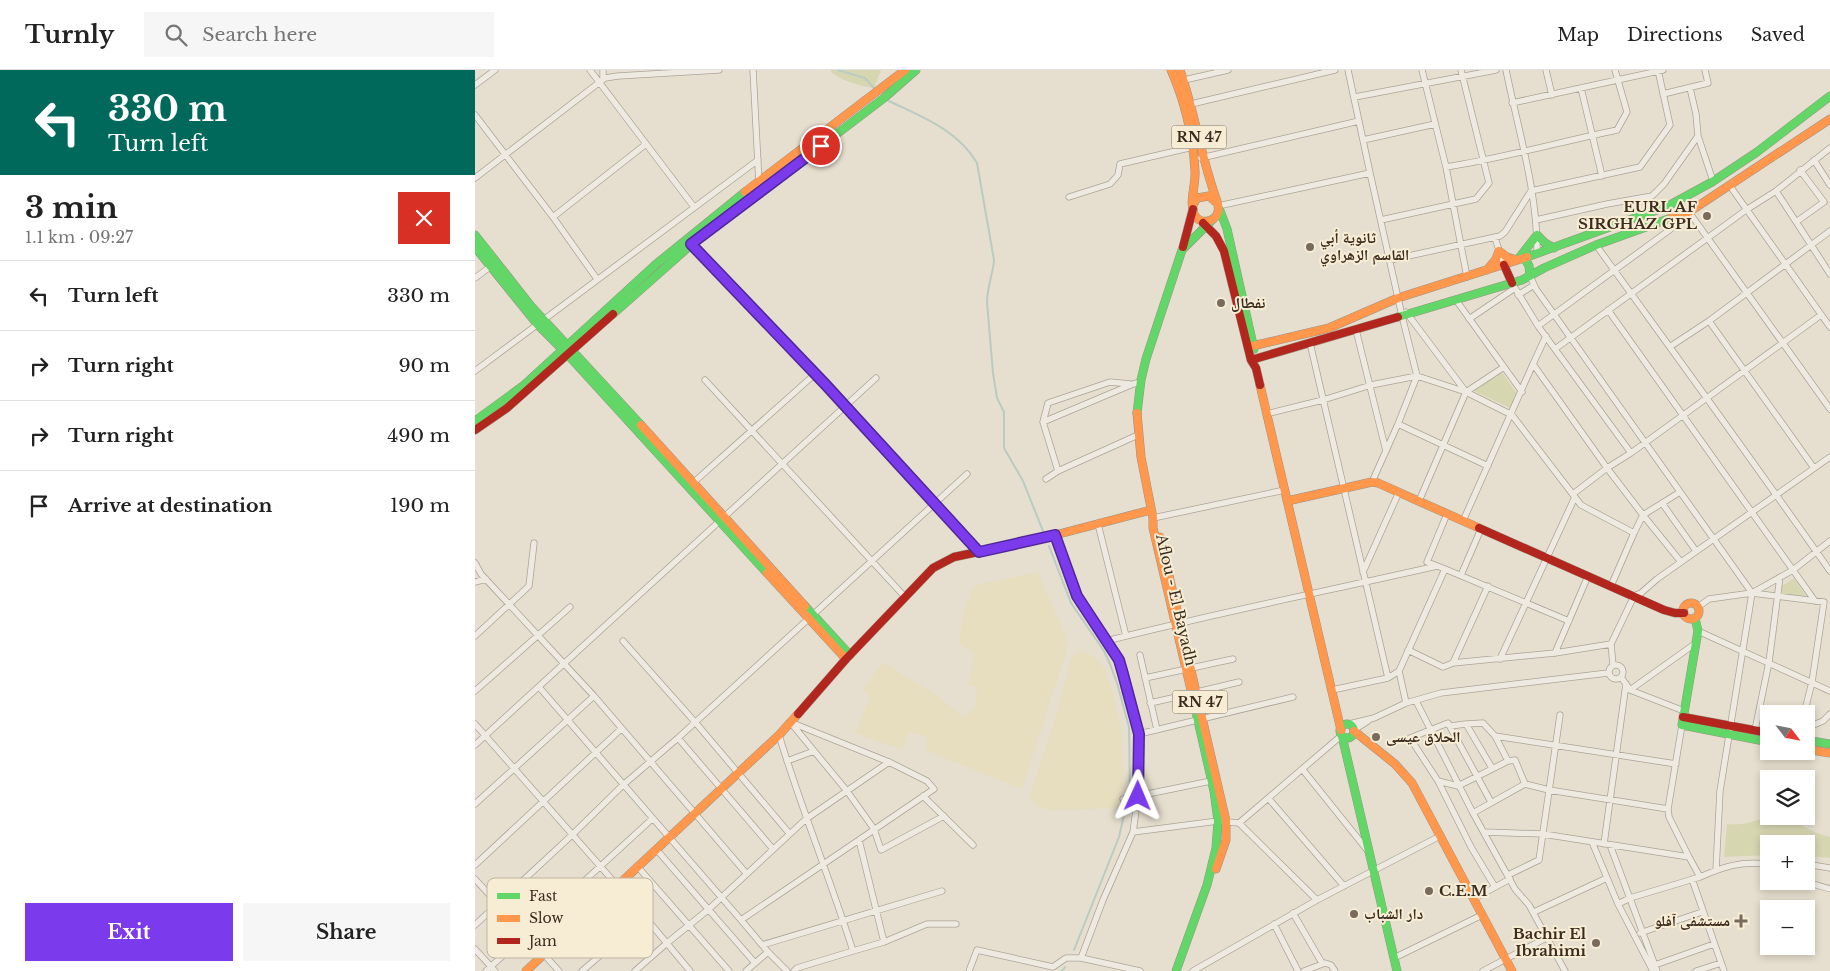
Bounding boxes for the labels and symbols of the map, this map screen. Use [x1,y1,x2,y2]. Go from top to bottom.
pin [800,125,842,167]
road number: RN 47 [1171,126,1227,148]
place label: EURL AF SIRGHAZ GPL [1578,197,1698,233]
marker: EURL AF SIRGHAZ GPL [1701,210,1713,222]
place label: ثانوية أبي القاسم الزهراوي [1320,228,1409,267]
marker: ثانوية أبي القاسم الزهراوي [1304,241,1316,253]
place label: نفطال [1231,293,1265,312]
marker: نفطال [1215,297,1227,309]
street label: Aflou - El Bayadh [1152,531,1201,668]
road number: RN 47 [1173,690,1227,714]
north arrow [1760,705,1815,760]
place label: الحلاق عيسى [1386,727,1461,746]
marker: الحلاق عيسى [1370,731,1382,743]
position arrow [1111,769,1163,821]
legend [487,878,653,958]
place label: C.E.M [1439,881,1488,900]
marker: C.E.M [1423,885,1435,897]
text: Fast [529,887,558,905]
place label: دار الشباب [1364,904,1423,923]
marker: دار الشباب [1348,908,1360,920]
text: Slow [529,909,563,927]
place label: مستشفى آفلو [1654,911,1730,930]
marker: مستشفى آفلو [1734,914,1748,928]
place label: Bachir El Ibrahimi [1513,924,1587,960]
text: Jam [527,932,557,950]
marker: Bachir El Ibrahimi [1590,937,1602,949]

